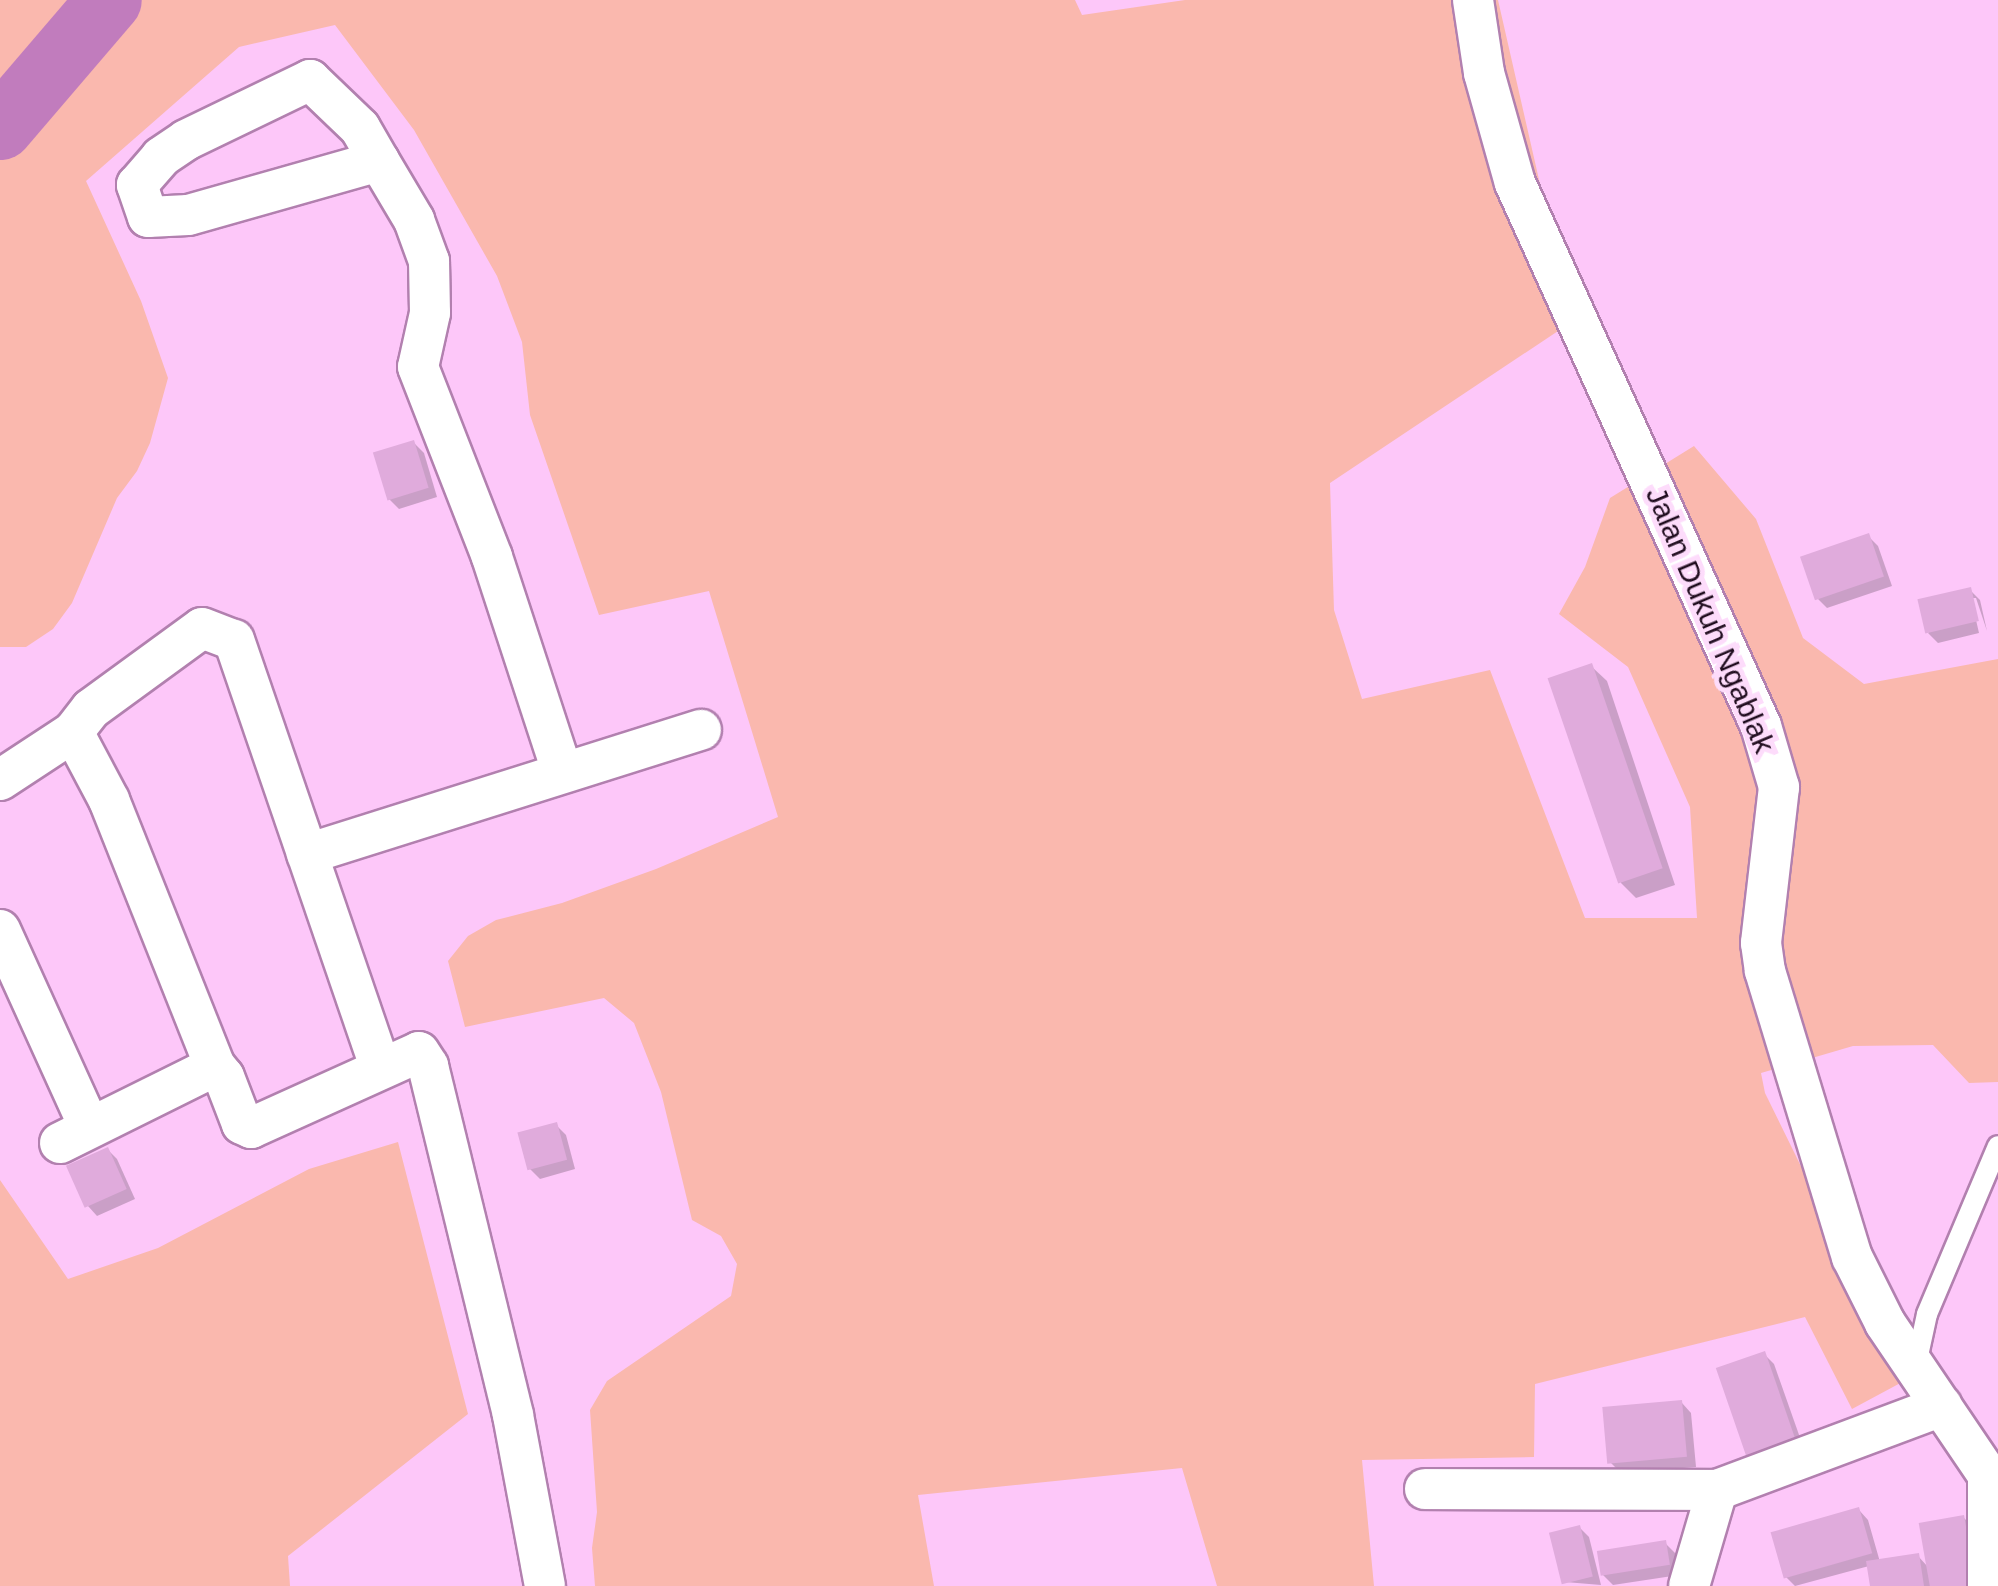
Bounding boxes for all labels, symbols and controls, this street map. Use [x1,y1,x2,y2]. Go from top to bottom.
street label: Jalan Dukuh Ngablak [1638,482,1782,758]

